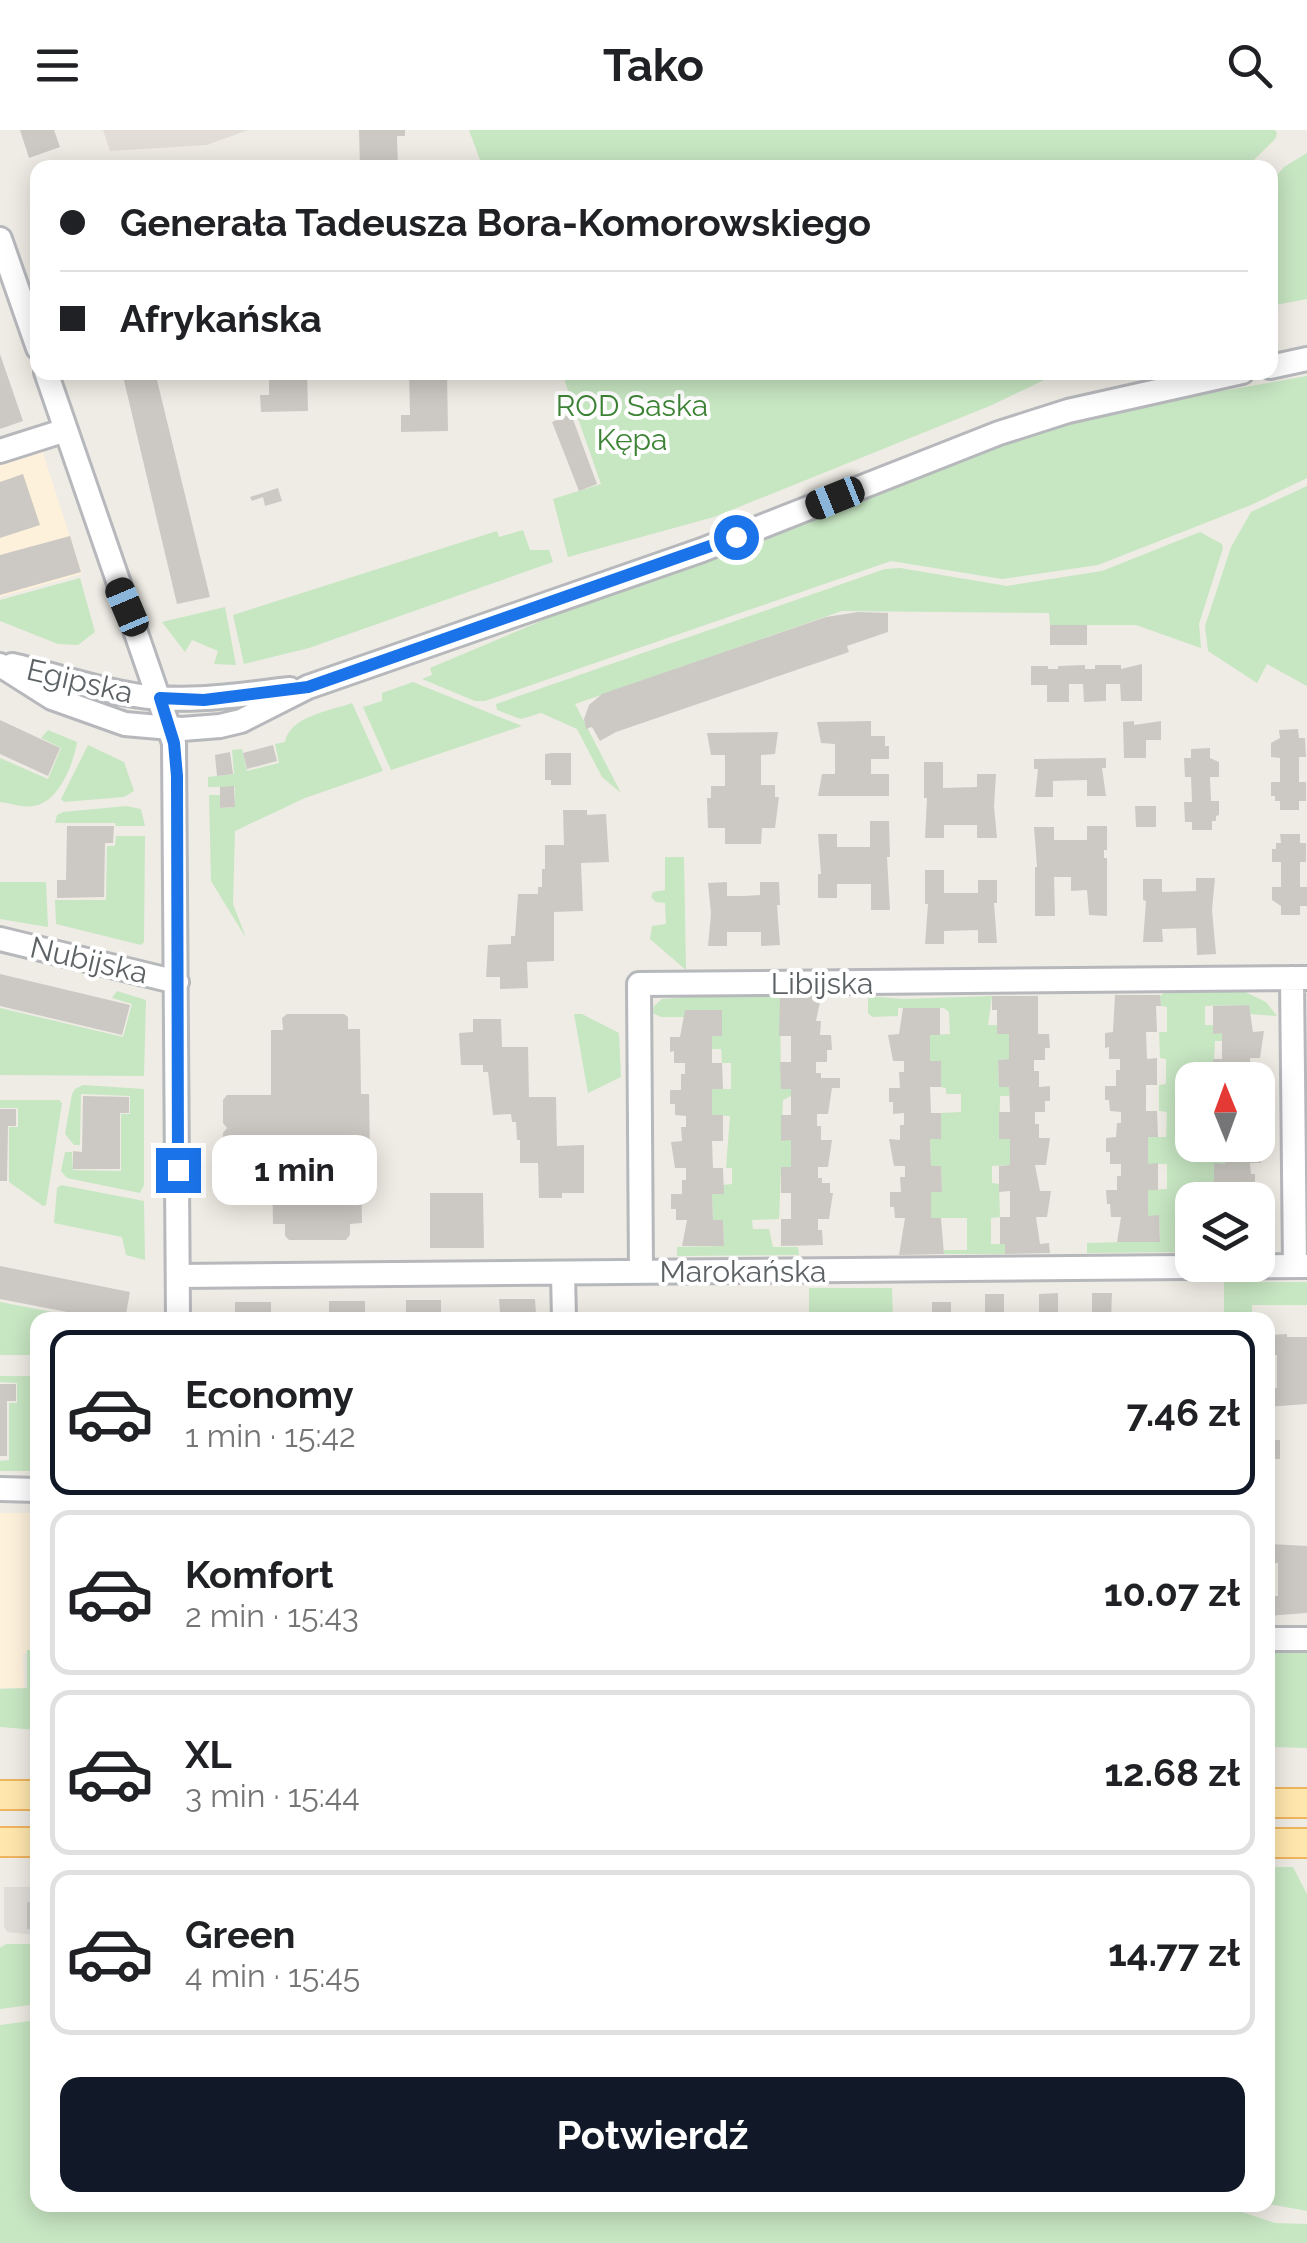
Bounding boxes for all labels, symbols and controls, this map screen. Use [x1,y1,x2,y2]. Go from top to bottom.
icon: menu [30,38,85,93]
icon: search [1222,38,1277,93]
text: Tako [603,39,704,92]
text: Generała Tadeusza Bora-Komorowskiego [120,200,871,245]
text: Afrykańska [120,296,322,341]
park label: ROD Saska Kępa [556,388,708,457]
car [802,473,868,523]
route start [714,515,759,560]
car [101,574,153,640]
street label: Egipska [23,652,137,710]
street label: Nubijska [27,930,151,990]
street label: Libijska [771,966,873,1001]
north arrow [1175,1062,1275,1162]
map controls [1175,1062,1275,1282]
callout: 1 min [213,1135,378,1205]
route end [156,1148,201,1193]
text: 1 min [254,1151,335,1188]
button: layers [1175,1182,1275,1282]
street label: Marokańska [660,1254,826,1289]
icon: car [65,1368,155,1458]
text: Economy [185,1372,354,1417]
text: 7.46 zł [1127,1390,1240,1435]
text: 1 min · 15:42 [185,1417,356,1454]
icon: car [65,1548,155,1638]
text: Komfort [185,1552,334,1597]
text: 10.07 zł [1104,1570,1240,1615]
text: 2 min · 15:43 [185,1597,359,1634]
icon: car [65,1728,155,1818]
text: XL [185,1732,232,1777]
text: 12.68 zł [1104,1750,1240,1795]
text: 3 min · 15:44 [185,1777,360,1814]
icon: car [65,1908,155,1998]
text: Green [185,1912,295,1957]
text: 14.77 zł [1108,1930,1240,1975]
text: 4 min · 15:45 [185,1957,360,1994]
button: Potwierdź [60,2077,1245,2192]

